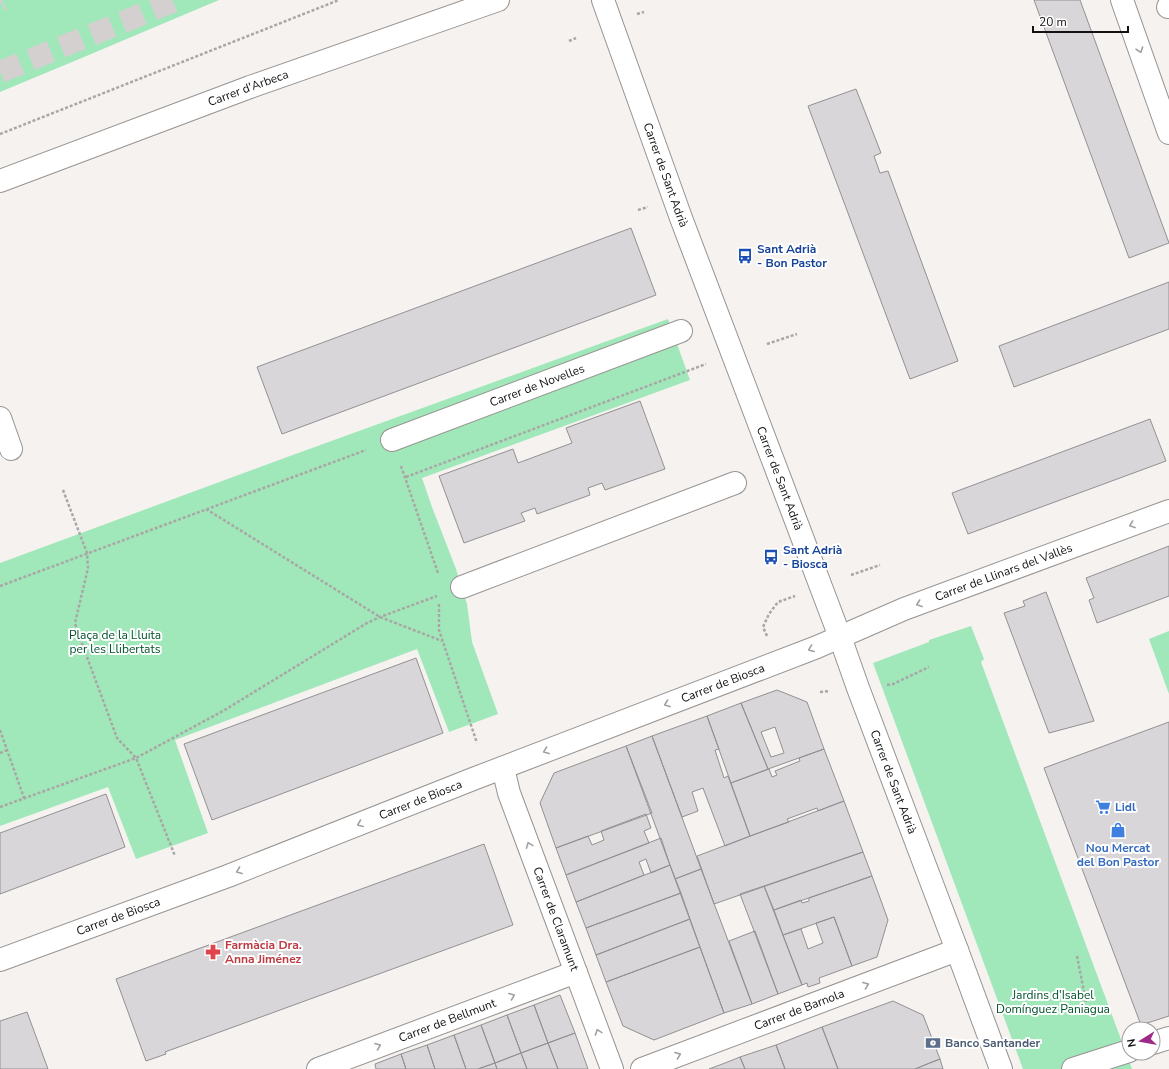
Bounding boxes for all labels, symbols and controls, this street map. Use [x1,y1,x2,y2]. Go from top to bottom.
scale bar [1033,8,1128,34]
text: 20 m [1039,14,1067,30]
one-way arrow [1135,46,1144,53]
street label: Carrer d'Arbeca [206,66,291,110]
street label: Carrer de Sant Adrià [640,121,692,230]
place label: Sant Adrià - Bon Pastor [757,241,827,271]
bus stop icon: Sant Adrià - Bon Pastor [736,247,754,265]
street label: Carrer de Novelles [487,360,587,410]
street label: Carrer de Sant Adrià [753,424,807,533]
one-way arrow [1129,520,1136,528]
street label: Carrer de Llinars del Vallès [933,539,1075,605]
place label: Sant Adrià - Biosca [783,542,842,572]
bus stop icon: Sant Adrià - Biosca [762,548,780,566]
one-way arrow [915,599,922,607]
park label: Plaça de la Lluita per les Llibertats [69,627,161,657]
one-way arrow [807,645,814,653]
street label: Carrer de Biosca [679,660,767,706]
one-way arrow [664,700,671,708]
street label: Carrer de Sant Adrià [866,727,920,836]
one-way arrow [542,747,549,755]
street label: Carrer de Biosca [376,776,464,823]
supermarket icon: Lidl [1094,798,1112,816]
place label: Lidl [1115,799,1136,815]
one-way arrow [356,819,363,827]
shop icon: Nou Mercat del Bon Pastor [1109,821,1127,839]
place label: Nou Mercat del Bon Pastor [1077,840,1159,870]
one-way arrow [525,841,533,848]
street label: Carrer de Claramunt [529,865,583,974]
one-way arrow [235,867,242,875]
street label: Carrer de Biosca [74,894,162,939]
place label: Farmàcia Dra. Anna Jiménez [225,937,302,967]
pharmacy icon: Farmàcia Dra. Anna Jiménez [204,943,222,961]
one-way arrow [862,981,869,989]
street label: Carrer de Barnola [752,985,847,1034]
park label: Jardins d'Isabel Domínguez Paniagua [996,987,1110,1017]
one-way arrow [509,992,516,1000]
street label: Carrer de Bellmunt [396,995,499,1046]
north arrow [1121,1021,1161,1061]
one-way arrow [594,1029,603,1036]
bank icon: Banco Santander [924,1034,942,1052]
place label: Banco Santander [945,1035,1041,1051]
text: N [1124,1037,1140,1048]
one-way arrow [374,1043,381,1051]
one-way arrow [675,1052,682,1060]

